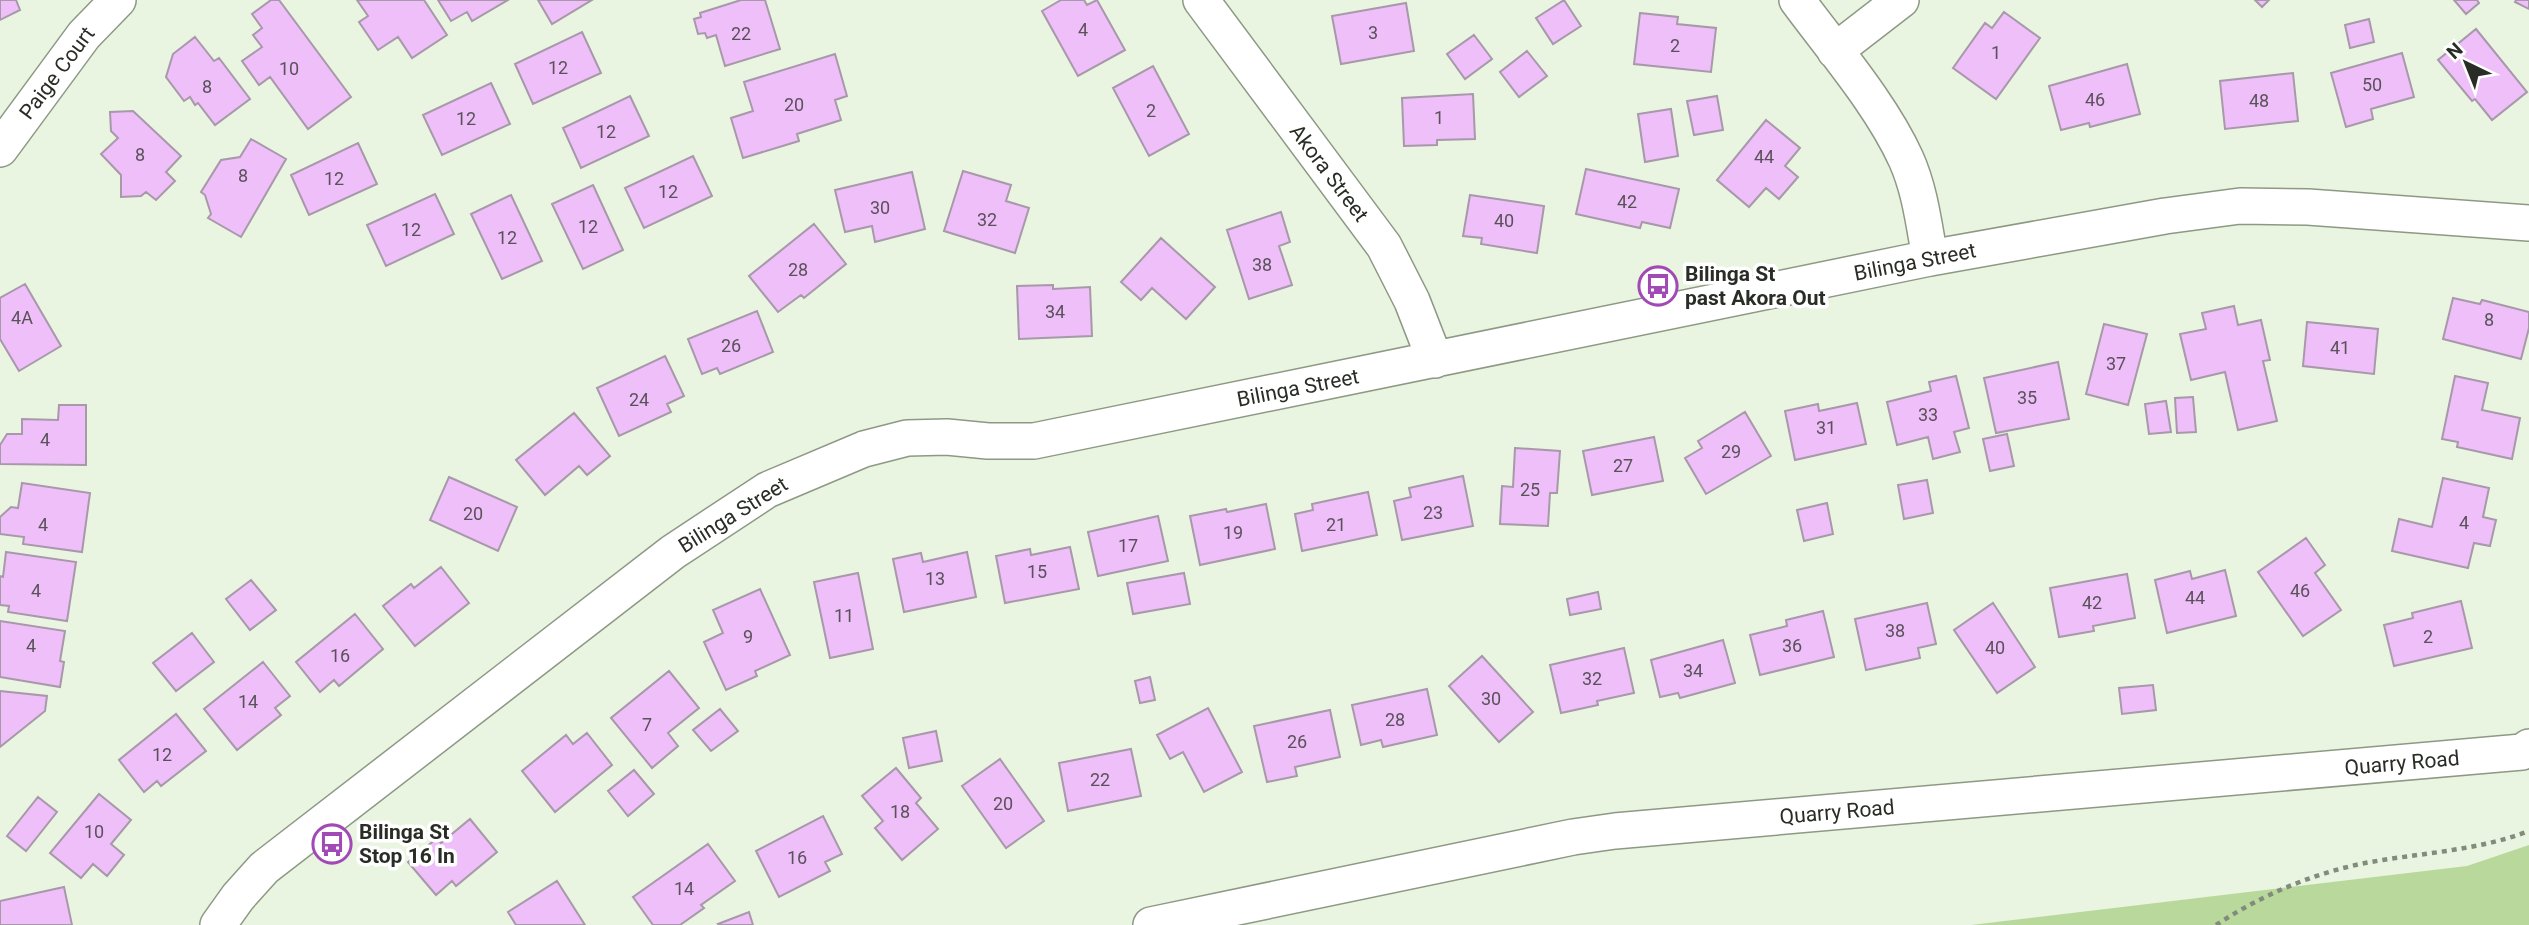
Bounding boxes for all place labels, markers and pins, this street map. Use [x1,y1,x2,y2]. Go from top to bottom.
place label: Bilinga St past Akora Out [1685,262,1826,310]
bus stop icon: Bilinga St past Akora Out [1637,265,1679,307]
place label: Bilinga St Stop 16 In [359,820,455,868]
bus stop icon: Bilinga St Stop 16 In [311,823,353,865]

